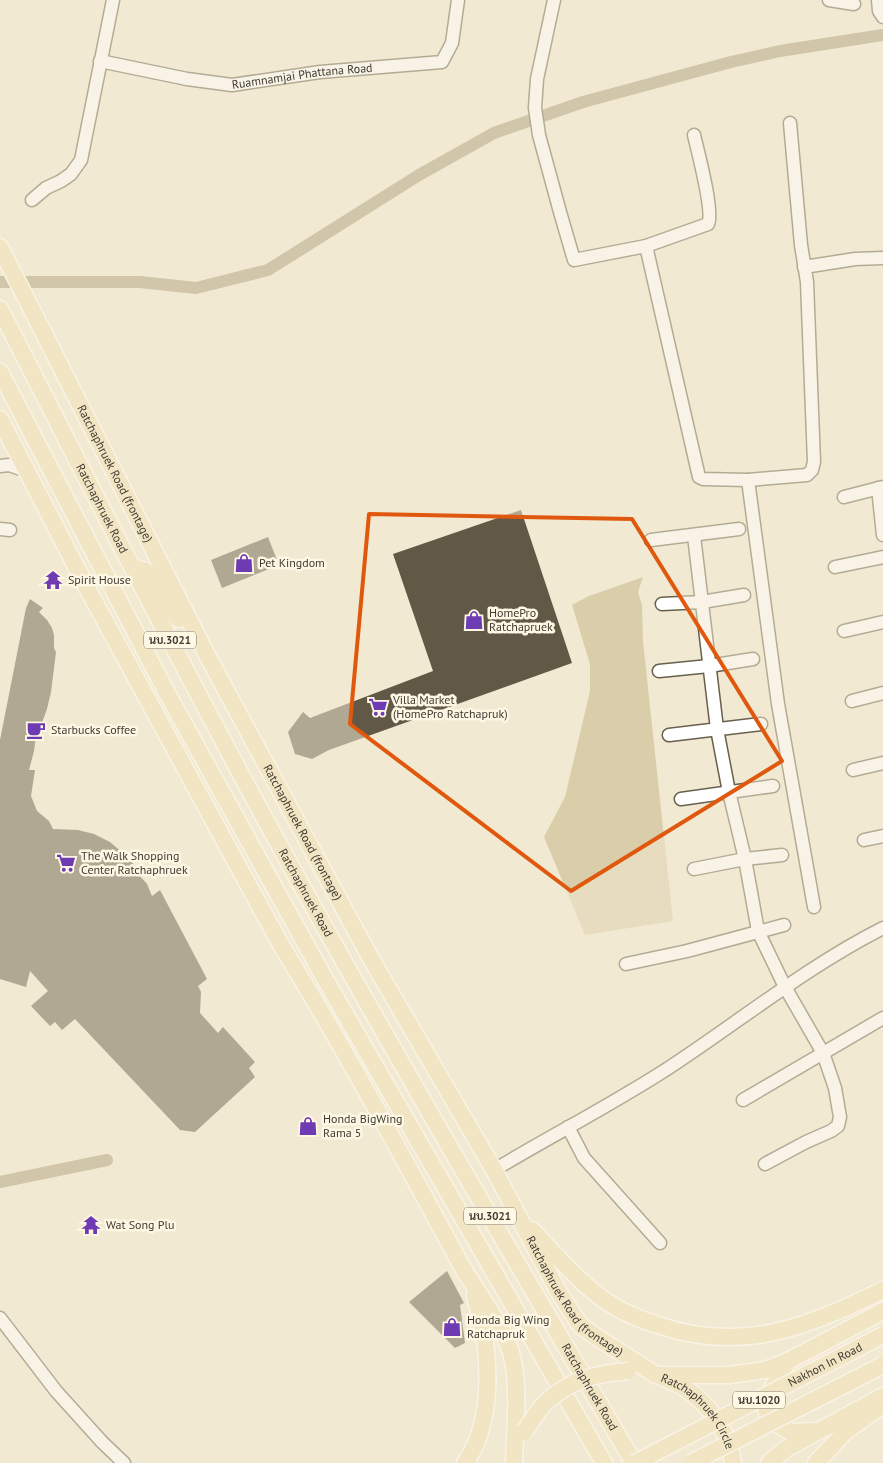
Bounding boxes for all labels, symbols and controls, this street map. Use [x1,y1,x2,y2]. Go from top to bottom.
street label: Ruamnamjai Phattana Road [231,60,373,92]
street label: Ratchaphruek Road (frontage) [73,402,155,544]
street label: Ratchaphruek Road [73,461,131,555]
shop icon: Pet Kingdom [233,552,255,574]
place label: Pet Kingdom [259,555,325,570]
temple icon: Spirit House [42,569,64,591]
place label: Spirit House [68,572,131,587]
place label: HomePro Ratchapruek [489,605,553,634]
shop icon: HomePro Ratchapruek [463,609,485,631]
road number: นบ.3021 [144,632,196,648]
place label: Villa Market (HomePro Ratchapruk) [392,692,508,721]
supermarket icon: Villa Market (HomePro Ratchapruk) [367,696,389,718]
cafe icon: Starbucks Coffee [25,719,47,741]
place label: Starbucks Coffee [51,722,136,737]
street label: Ratchaphruek Road (frontage) [261,760,345,902]
street label: Ratchaphruek Road [276,845,336,939]
place label: The Walk Shopping Center Ratchaphruek [81,848,188,877]
supermarket icon: The Walk Shopping Center Ratchaphruek [55,852,77,874]
place label: Honda BigWing Rama 5 [323,1111,403,1140]
shop icon: Honda BigWing Rama 5 [297,1115,319,1137]
road number: นบ.3021 [464,1208,516,1224]
temple icon: Wat Song Plu [80,1214,102,1236]
place label: Wat Song Plu [106,1217,174,1232]
street label: Ratchaphruek Road (frontage) [523,1233,626,1359]
place label: Honda Big Wing Ratchapruk [467,1312,549,1341]
shop icon: Honda Big Wing Ratchapruk [441,1316,463,1338]
street label: Nakhon In Road [785,1339,865,1390]
street label: Ratchaphruek Road [559,1340,621,1433]
street label: Ratchaphruek Circle [659,1370,738,1451]
road number: นบ.1020 [733,1392,785,1408]

